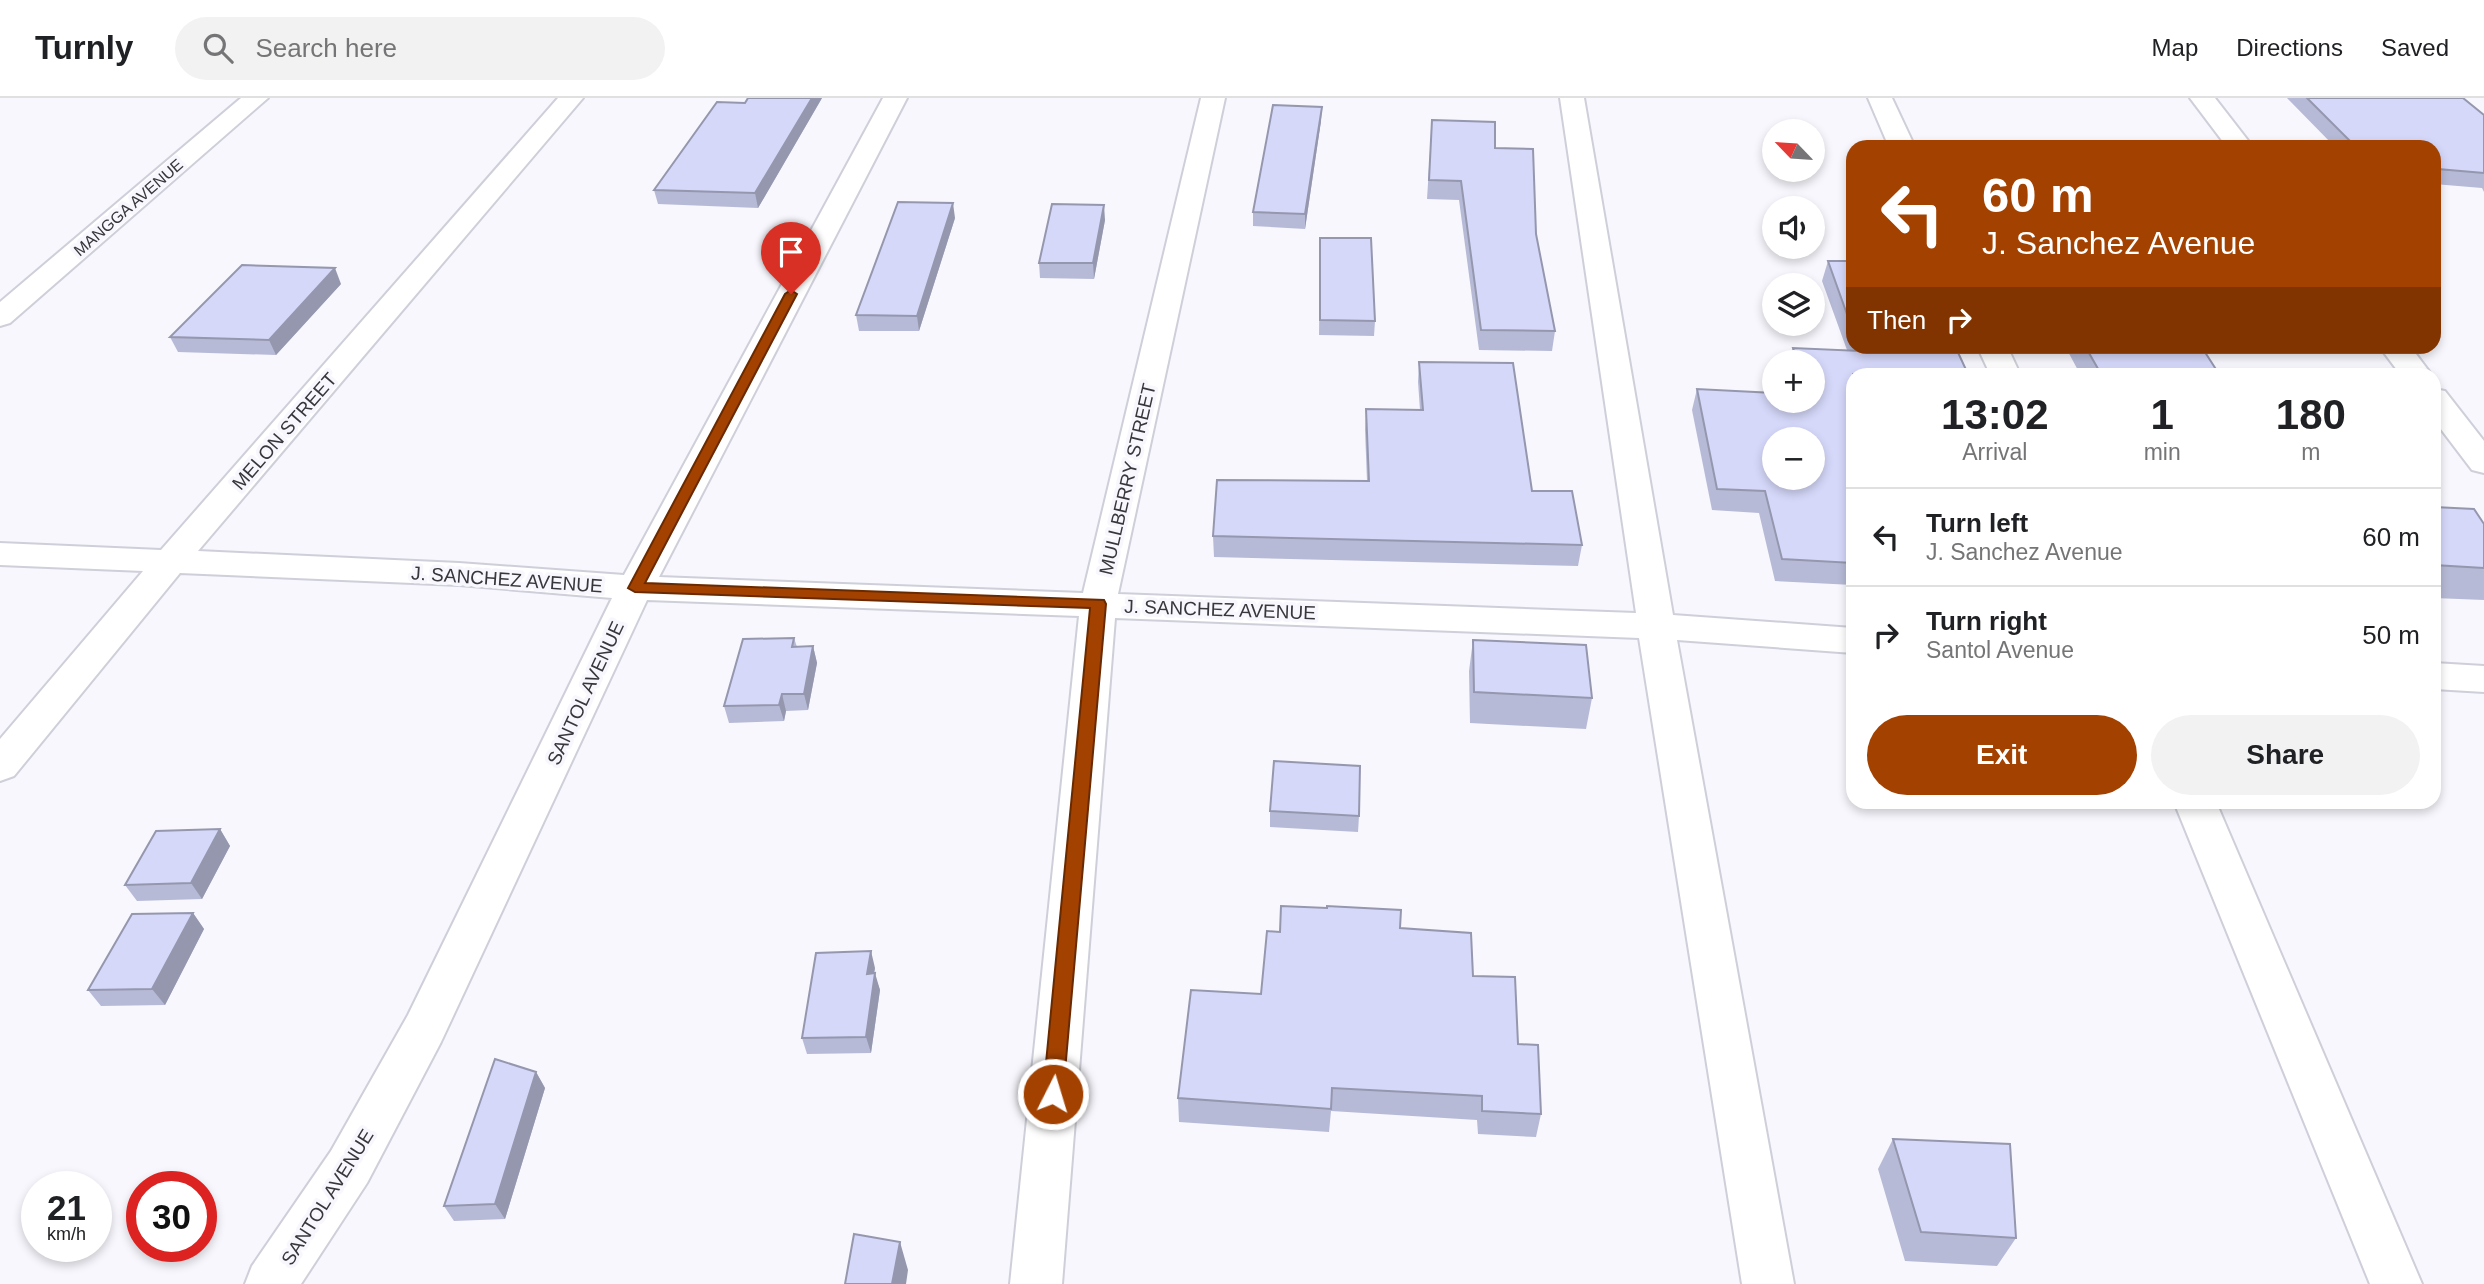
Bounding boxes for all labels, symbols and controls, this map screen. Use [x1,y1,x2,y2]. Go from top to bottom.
search box [175,17,665,80]
text: Turnly [35,29,133,66]
icon: search [199,29,237,67]
text: Search here [255,33,397,63]
text: Map [2152,34,2198,61]
text: Directions [2236,34,2343,61]
text: Saved [2381,34,2449,61]
north arrow [1762,119,1825,182]
map controls [1762,119,1825,490]
street label: MANGGA AVENUE [71,156,186,259]
icon: left [1867,168,1958,259]
text: 60 m [1982,168,2094,222]
button: sound [1762,196,1825,259]
pin [761,222,821,294]
text: J. Sanchez Avenue [1982,225,2255,261]
icon: arrive [772,233,810,271]
button: layers [1762,273,1825,336]
icon: right [1940,301,1978,339]
text: Then [1867,305,1926,335]
button: + [1762,350,1825,413]
street label: MELON STREET [228,368,341,494]
street label: MULLBERRY STREET [1095,381,1160,577]
text: 13:02 [1941,391,2049,438]
text: 1 [2150,391,2174,438]
text: 180 [2276,391,2346,438]
button: − [1762,427,1825,490]
text: Arrival [1962,439,2027,465]
text: min [2144,439,2181,465]
text: m [2301,439,2320,465]
text: Turn left [1926,508,2028,538]
icon: left [1867,518,1905,556]
text: 60 m [2362,522,2420,552]
text: J. Sanchez Avenue [1926,539,2123,565]
street label: J. SANCHEZ AVENUE [411,562,603,597]
street label: J. SANCHEZ AVENUE [1124,596,1316,623]
text: Turn right [1926,606,2047,636]
icon: right [1867,616,1905,654]
street label: SANTOL AVENUE [543,618,628,768]
text: 50 m [2362,620,2420,650]
text: Santol Avenue [1926,637,2074,663]
button: Exit [1867,715,2137,795]
button: Share [2151,715,2420,795]
position arrow [1016,1057,1090,1131]
street label: SANTOL AVENUE [277,1126,378,1269]
speed limit sign: 30 [126,1171,217,1262]
text: 21 [47,1188,86,1227]
text: km/h [47,1224,86,1244]

